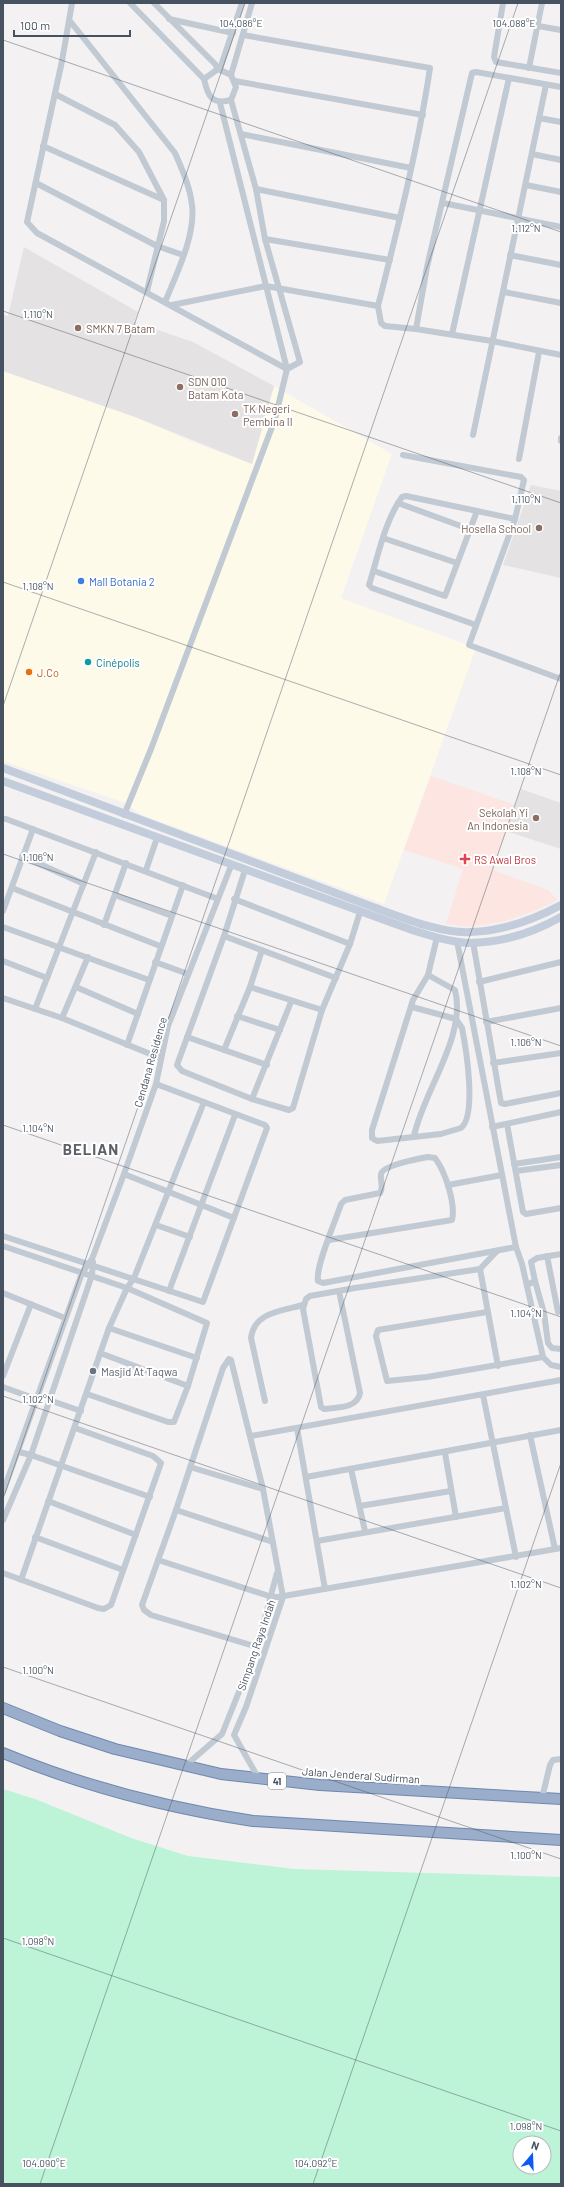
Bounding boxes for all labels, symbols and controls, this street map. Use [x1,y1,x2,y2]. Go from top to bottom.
scale bar [14,12,130,38]
text: 104.086°E [220,17,262,29]
text: 104.088°E [492,17,536,29]
text: 100 m [20,18,50,32]
text: 1.112°N [511,222,541,234]
text: 1.110°N [23,308,53,320]
place label: SMKN 7 Batam [86,322,155,335]
marker: SMKN 7 Batam [73,323,83,333]
place label: SDN 010 Batam Kota [188,375,243,401]
marker: SDN 010 Batam Kota [175,382,185,392]
place label: TK Negeri Pembina II [243,402,293,428]
marker: TK Negeri Pembina II [230,409,240,419]
text: 1.110°N [511,493,541,505]
place label: Hosella School [461,522,531,535]
marker: Hosella School [534,523,544,533]
place label: Mall Botania 2 [89,575,155,588]
marker: Mall Botania 2 [76,576,86,586]
text: 1.108°N [22,580,54,592]
place label: Cinépolis [96,656,140,669]
marker: Cinépolis [83,657,93,667]
place label: J.Co [37,666,59,679]
marker: J.Co [24,667,34,677]
text: 1.108°N [510,765,542,777]
place label: Sekolah Yi An Indonesia [467,806,528,832]
marker: Sekolah Yi An Indonesia [531,813,541,823]
text: 1.106°N [22,851,54,863]
marker: RS Awal Bros [459,853,471,865]
place label: RS Awal Bros [474,853,536,866]
street label: Cendana Residence [131,1015,169,1109]
text: 1.106°N [510,1036,542,1048]
text: 1.104°N [22,1122,54,1134]
district label: BELIAN [63,1140,119,1158]
text: 1.104°N [510,1307,542,1319]
place label: Masjid At Taqwa [101,1365,177,1378]
marker: Masjid At Taqwa [88,1366,98,1376]
text: 1.102°N [22,1393,54,1405]
text: 1.102°N [510,1578,542,1590]
street label: Simpang Raya Indah [234,1598,278,1692]
text: 1.100°N [22,1664,54,1676]
street label: Jalan Jenderal Sudirman [302,1764,421,1786]
road number: 41 [268,1773,286,1789]
text: 1.100°N [510,1849,542,1861]
text: 1.098°N [22,1935,54,1947]
text: 1.098°N [510,2120,542,2132]
north arrow [512,2135,552,2175]
text: N [530,2138,541,2152]
text: 104.090°E [22,2157,66,2169]
text: 104.092°E [294,2157,338,2169]

